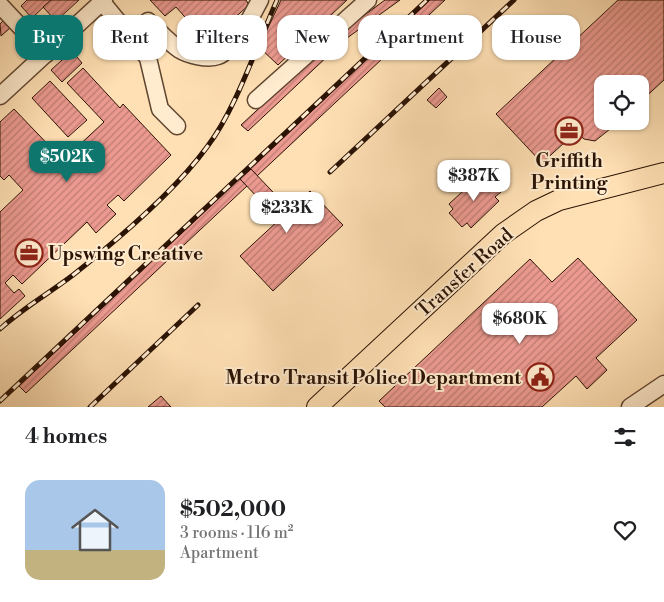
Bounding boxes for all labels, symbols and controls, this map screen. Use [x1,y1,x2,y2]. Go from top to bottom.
chip: Buy [15,15,83,60]
chip: Rent [93,15,167,60]
chip: Filters [177,15,267,60]
chip: New [277,15,348,60]
chip: Apartment [358,15,482,60]
chip: House [492,15,580,60]
map controls [594,75,649,130]
button: locate [594,75,649,130]
office icon: Griffith Printing [554,116,584,146]
pin: $502K [32,140,102,183]
text: $502K [40,147,94,167]
place label: Griffith Printing [531,149,608,195]
pin: $387K [439,160,509,202]
text: $387K [448,166,500,186]
pin: $233K [252,192,322,234]
text: $233K [261,198,313,218]
street label: Transfer Road [411,223,518,323]
office icon: Upswing Creative [14,238,44,268]
place label: Upswing Creative [48,242,203,266]
pin: $680K [485,302,555,345]
text: $680K [493,309,547,329]
public building icon: Metro Transit Police Department [525,362,555,392]
place label: Metro Transit Police Department [225,366,521,390]
icon: filters [611,423,639,451]
text: 4 homes [25,424,107,450]
text: $502,000 [180,497,286,523]
icon: home [65,500,125,560]
icon: heart [611,516,639,544]
text: 3 rooms · 116 m² [180,523,293,543]
text: Apartment [180,543,259,563]

